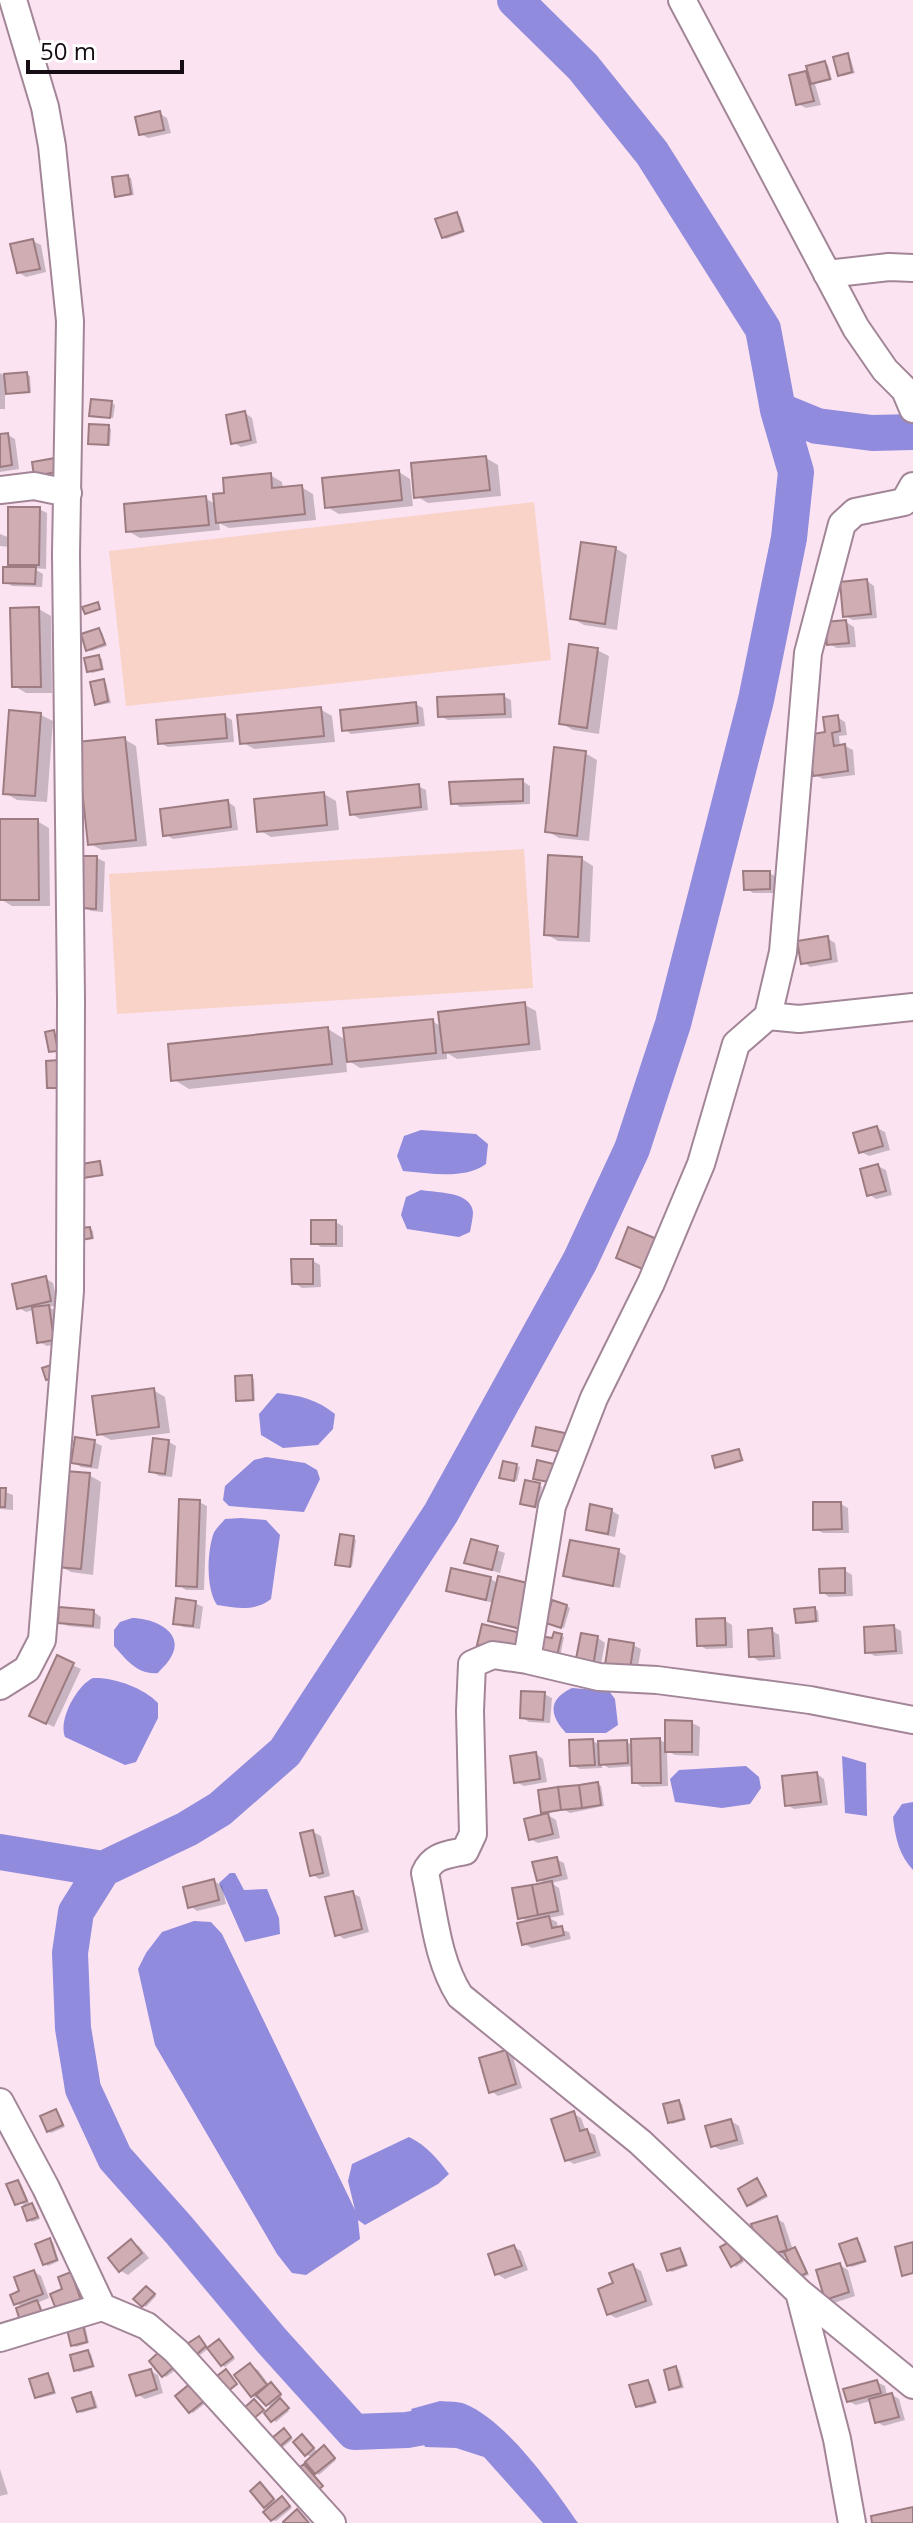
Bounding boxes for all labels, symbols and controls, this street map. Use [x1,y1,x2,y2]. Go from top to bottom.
scale bar [28,24,182,74]
text: 50 m [40,34,96,67]

